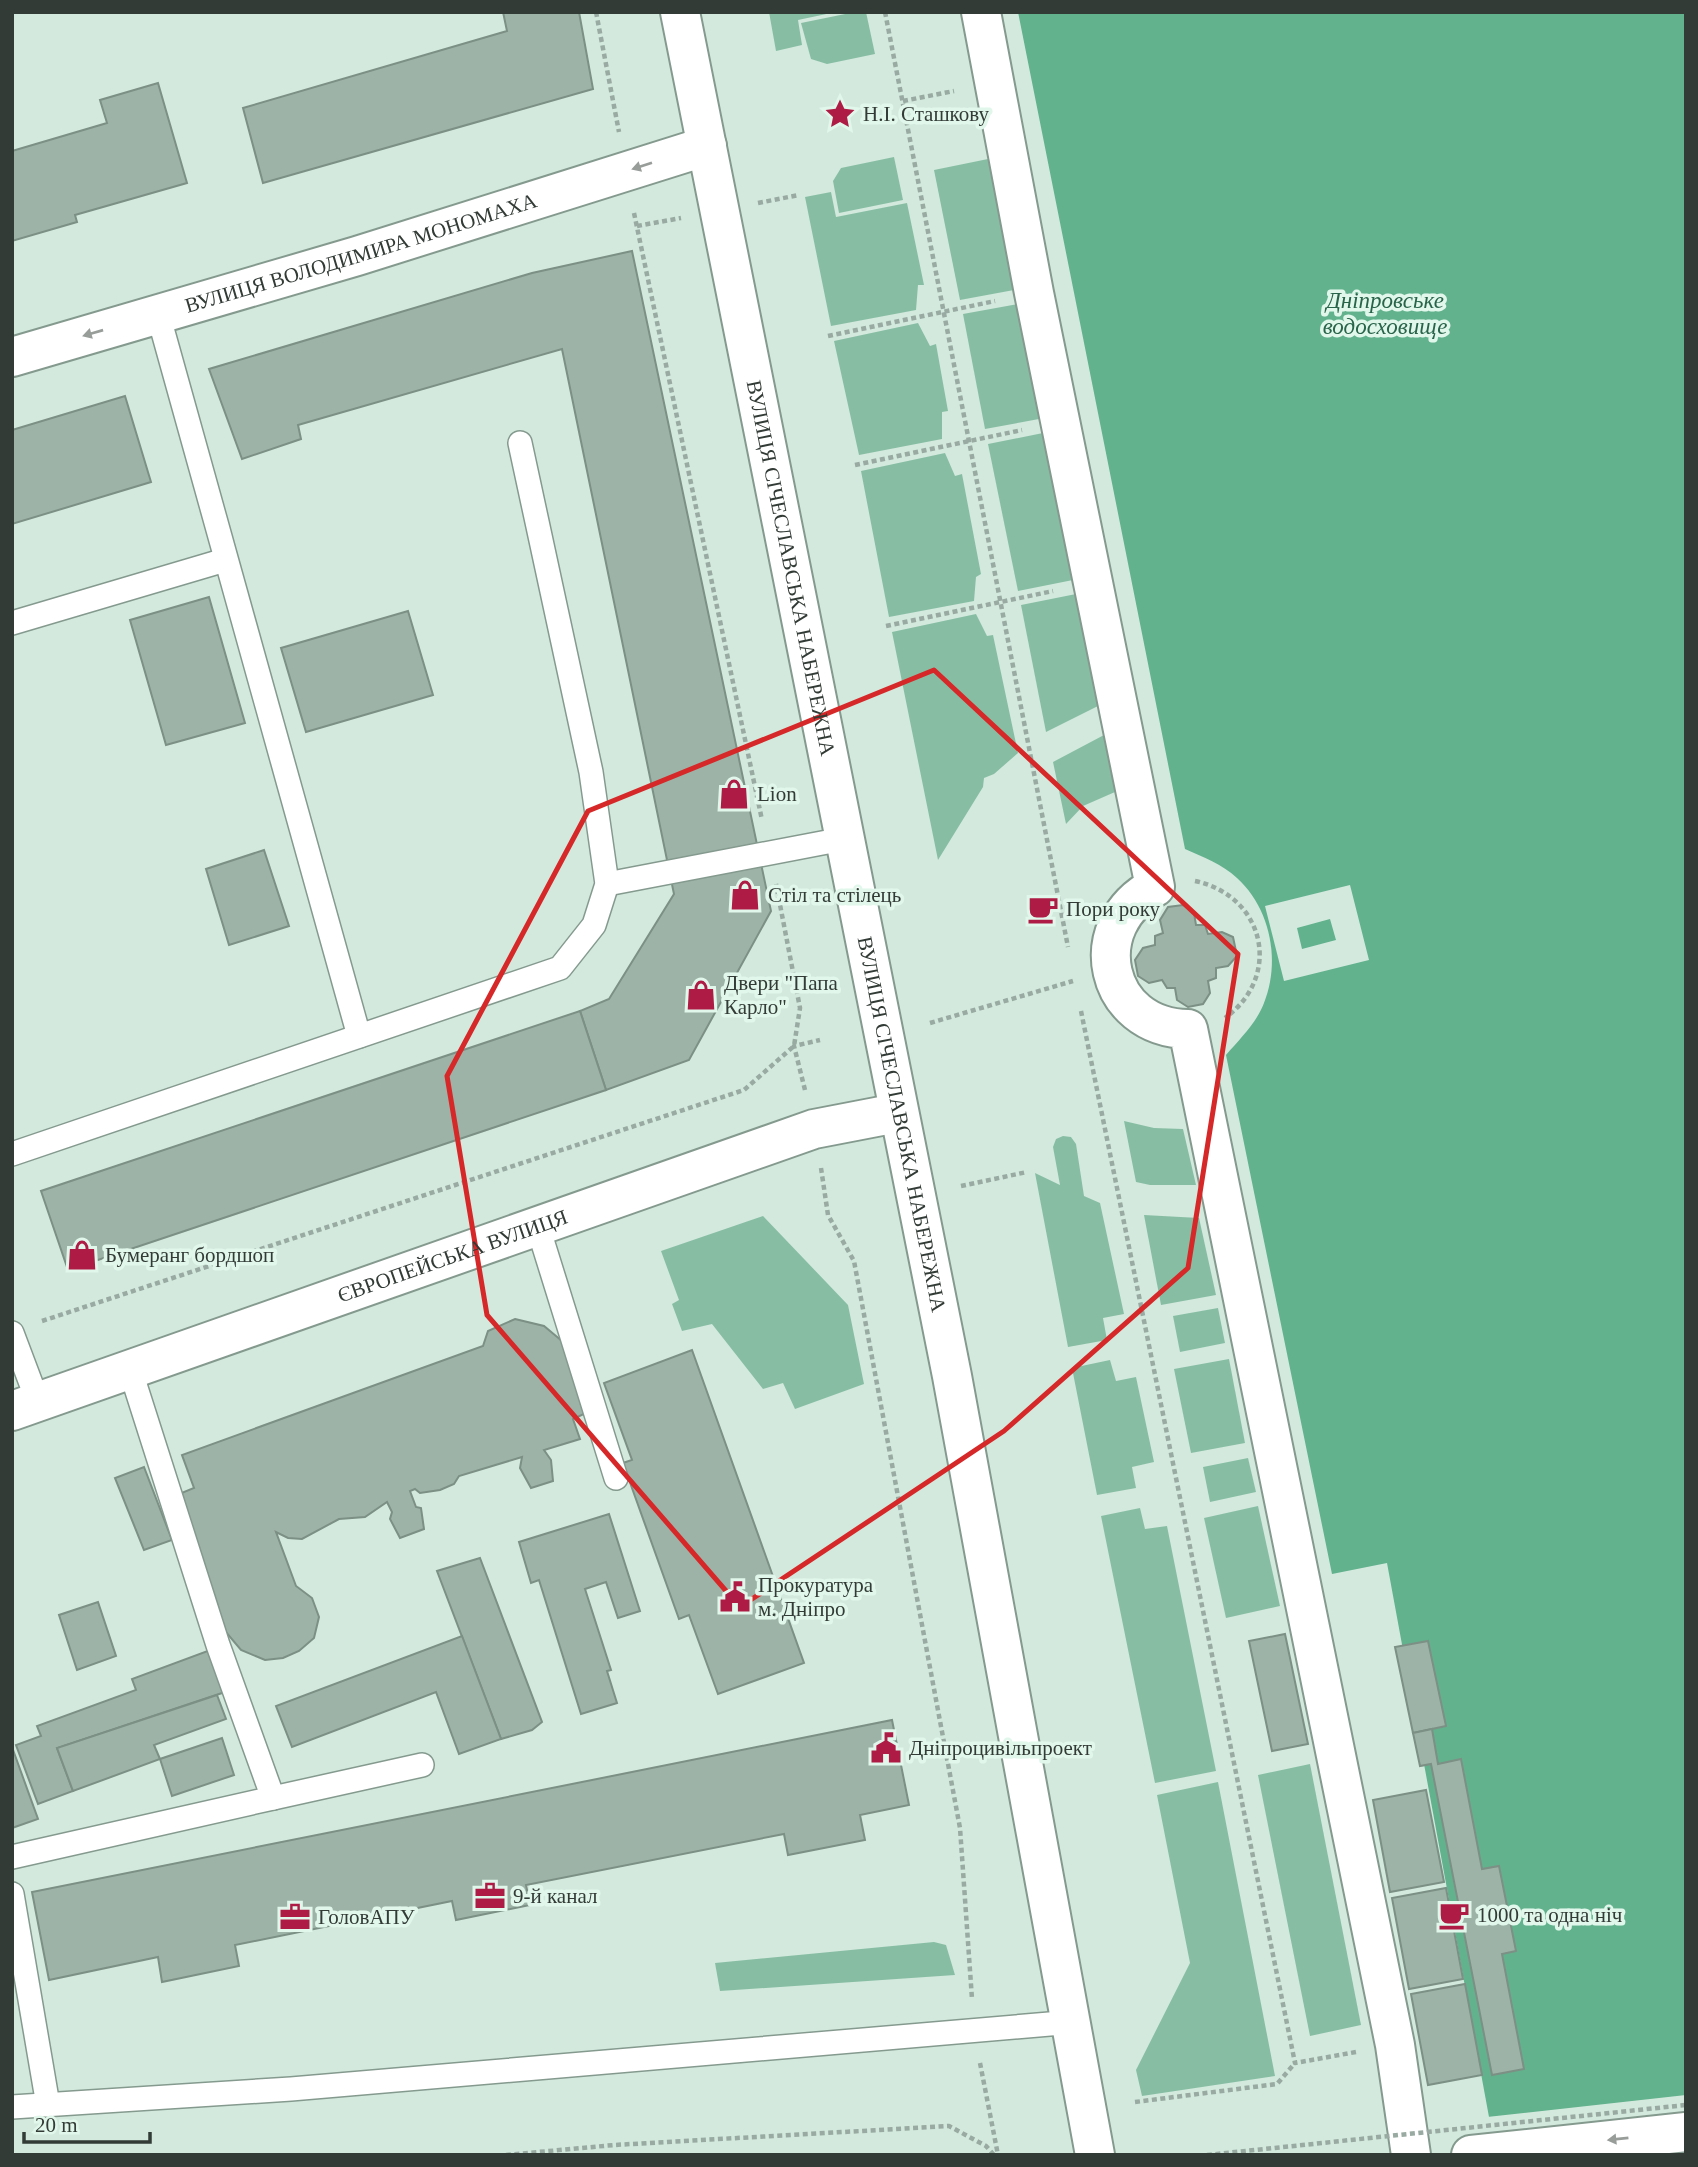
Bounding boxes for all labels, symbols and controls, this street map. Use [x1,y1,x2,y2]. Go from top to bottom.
place icon: Н.І. Сташкову [823,97,857,131]
place label: Н.І. Сташкову [863,102,989,126]
one-way arrow [632,162,653,172]
street label: ВУЛИЦЯ ВОЛОДИМИРА МОНОМАХА [182,188,540,318]
water label: Дніпровське водосховище [1323,288,1447,339]
one-way arrow [82,329,103,339]
street label: ВУЛИЦЯ СІЧЕСЛАВСЬКА НАБЕРЕЖНА [742,378,840,759]
shop icon: Lion [717,777,751,811]
place label: Lion [757,782,797,806]
shop icon: Стіл та стілець [728,878,762,912]
place label: Стіл та стілець [768,883,901,907]
cafe icon: Пори року [1026,892,1060,926]
place label: Пори року [1066,897,1161,921]
street label: ВУЛИЦЯ СІЧЕСЛАВСЬКА НАБЕРЕЖНА [853,934,951,1315]
place label: Двери "Папа Карло" [724,971,838,1019]
shop icon: Двери "Папа Карло" [684,978,718,1012]
street label: ЄВРОПЕЙСЬКА ВУЛИЦЯ [334,1205,571,1308]
shop icon: Бумеранг бордшоп [65,1238,99,1272]
place label: Бумеранг бордшоп [105,1243,274,1267]
place label: Прокуратура м. Дніпро [758,1573,874,1621]
public building icon: Прокуратура м. Дніпро [718,1580,752,1614]
public building icon: Дніпроцивільпроект [869,1731,903,1765]
place label: Дніпроцивільпроект [909,1736,1092,1760]
office icon: 9-й канал [473,1879,507,1913]
place label: 9-й канал [513,1884,597,1908]
cafe icon: 1000 та одна ніч [1437,1898,1471,1932]
office icon: ГоловАПУ [278,1900,312,1934]
place label: 1000 та одна ніч [1477,1903,1623,1927]
place label: ГоловАПУ [318,1905,415,1929]
scale bar [24,2100,150,2144]
text: 20 m [35,2113,78,2137]
one-way arrow [1607,2134,1629,2145]

